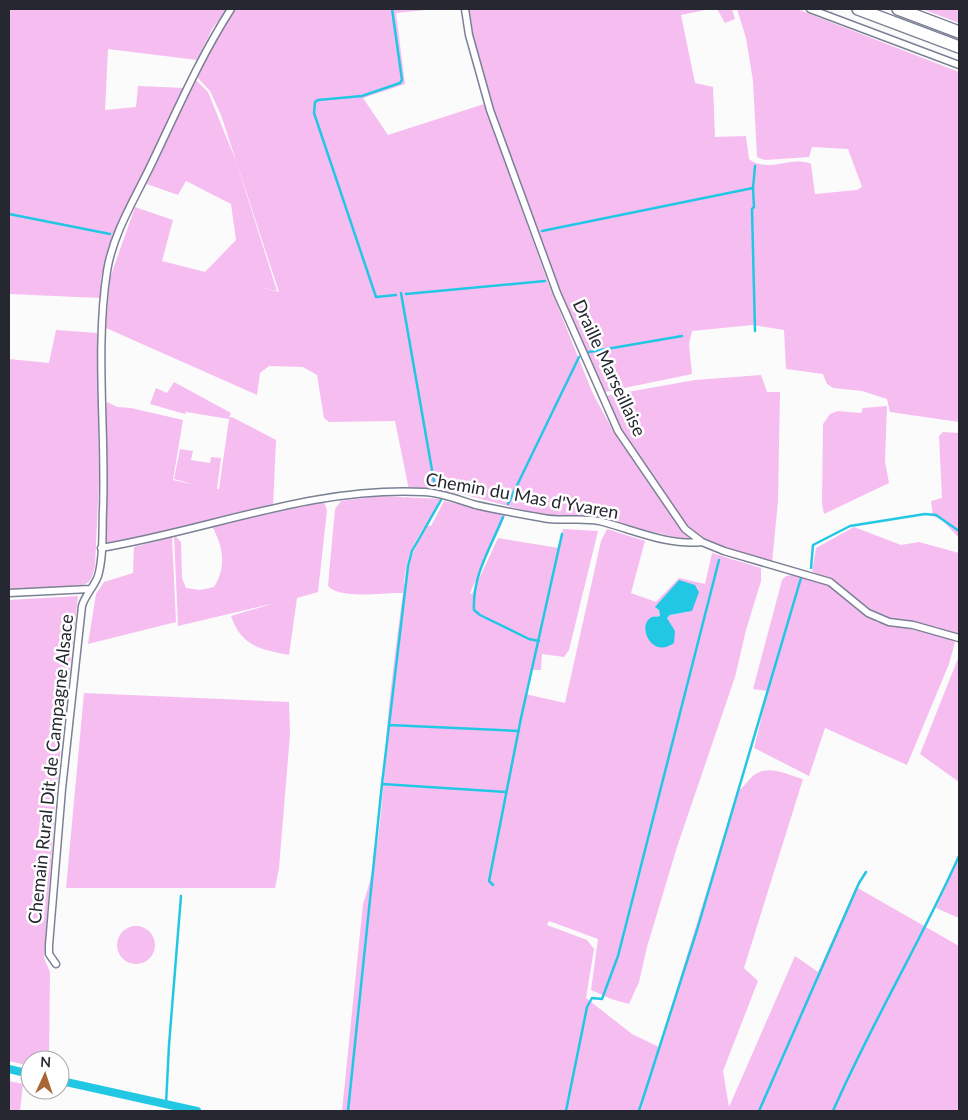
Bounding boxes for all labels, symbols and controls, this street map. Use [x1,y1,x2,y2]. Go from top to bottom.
street label: Draille Marseillaise [569,296,651,439]
street label: Chemin du Mas d'Yvaren [424,467,620,523]
street label: Chemain Rural Dit de Campagne Alsace [23,613,77,925]
north arrow [20,1050,70,1100]
text: N [40,1053,52,1070]

